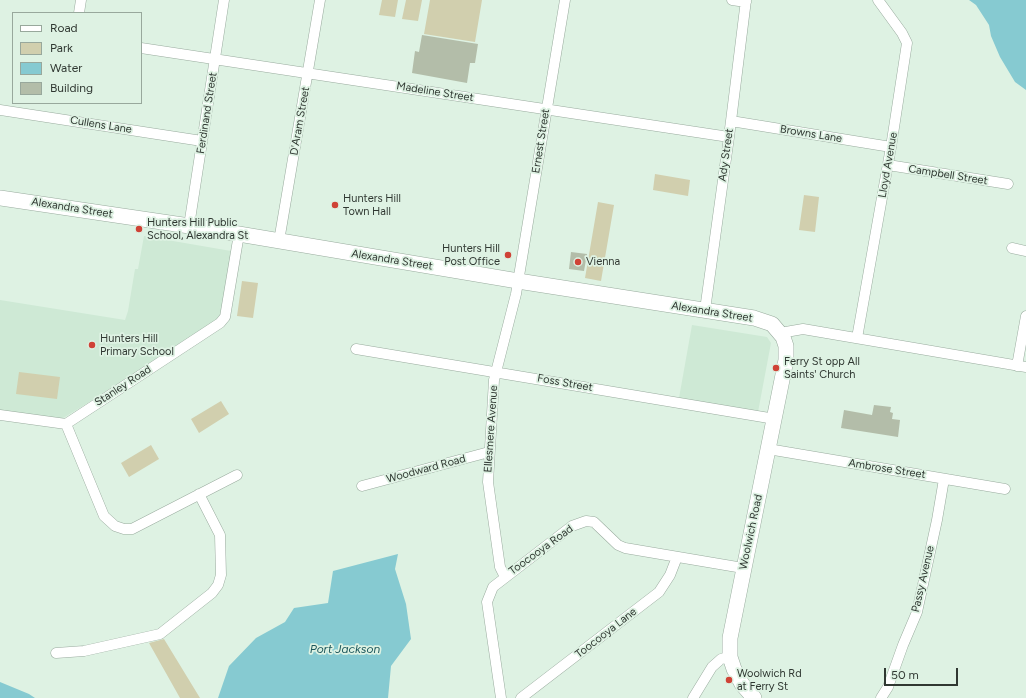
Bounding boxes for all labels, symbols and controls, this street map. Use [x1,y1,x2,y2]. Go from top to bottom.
legend [12,12,142,104]
text: Road [50,21,78,35]
text: Park [50,41,73,55]
text: Water [50,61,82,75]
street label: Ferdinand Street [194,71,220,155]
street label: Madeline Street [395,79,475,105]
text: Building [50,81,93,95]
street label: D'Aram Street [287,86,313,156]
street label: Ernest Street [529,108,553,174]
street label: Cullens Lane [69,114,133,136]
street label: Browns Lane [779,123,843,145]
street label: Ady Street [716,128,736,182]
street label: Lloyd Avenue [876,131,900,199]
street label: Campbell Street [907,162,989,188]
place label: Hunters Hill Town Hall [343,192,401,218]
street label: Alexandra Street [30,195,114,221]
marker: Hunters Hill Town Hall [330,200,340,210]
place label: Hunters Hill Public School, Alexandra St [147,216,248,242]
marker: Hunters Hill Public School, Alexandra St [134,224,144,234]
place label: Hunters Hill Post Office [442,242,500,268]
street label: Alexandra Street [350,247,434,273]
marker: Hunters Hill Post Office [503,250,513,260]
place label: Vienna [586,255,620,269]
marker: Vienna [573,257,583,267]
street label: Alexandra Street [670,299,754,325]
place label: Hunters Hill Primary School [100,332,174,358]
marker: Hunters Hill Primary School [87,340,97,350]
place label: Ferry St opp All Saints' Church [784,355,860,381]
street label: Stanley Road [92,363,154,409]
marker: Ferry St opp All Saints' Church [771,363,781,373]
street label: Foss Street [536,372,594,394]
street label: Ellesmere Avenue [481,385,501,473]
street label: Woodward Road [385,452,467,486]
street label: Ambrose Street [847,456,927,482]
street label: Woolwich Road [737,493,765,571]
street label: Toocooya Road [506,522,576,578]
street label: Passy Avenue [909,544,937,614]
street label: Toocooya Lane [573,605,639,661]
water label: Port Jackson [310,642,380,656]
scale bar [886,660,960,686]
place label: Woolwich Rd at Ferry St [737,667,802,693]
text: 50 m [891,668,919,682]
marker: Woolwich Rd at Ferry St [724,675,734,685]

